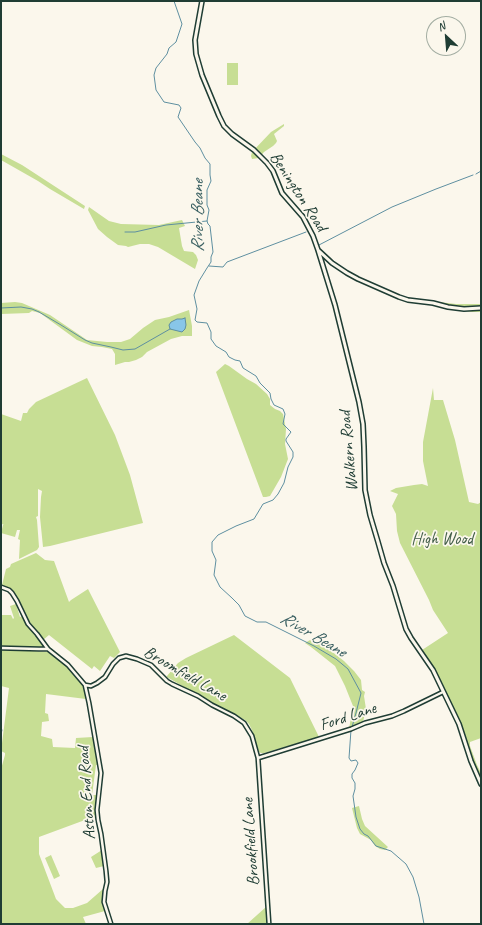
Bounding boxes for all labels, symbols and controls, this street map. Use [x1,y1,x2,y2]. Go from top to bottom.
north arrow [426,16,466,56]
text: N [435,18,447,34]
street label: Benington Road [265,148,331,236]
water label: River Beane [187,180,209,252]
street label: Walkern Road [335,410,363,492]
park label: High Wood [411,530,473,550]
water label: River Beane [276,608,350,662]
street label: Broomfield Lane [140,642,230,706]
street label: Ford Lane [317,698,379,736]
street label: Aston End Road [74,746,100,840]
street label: Brookfield Lane [238,797,264,887]

